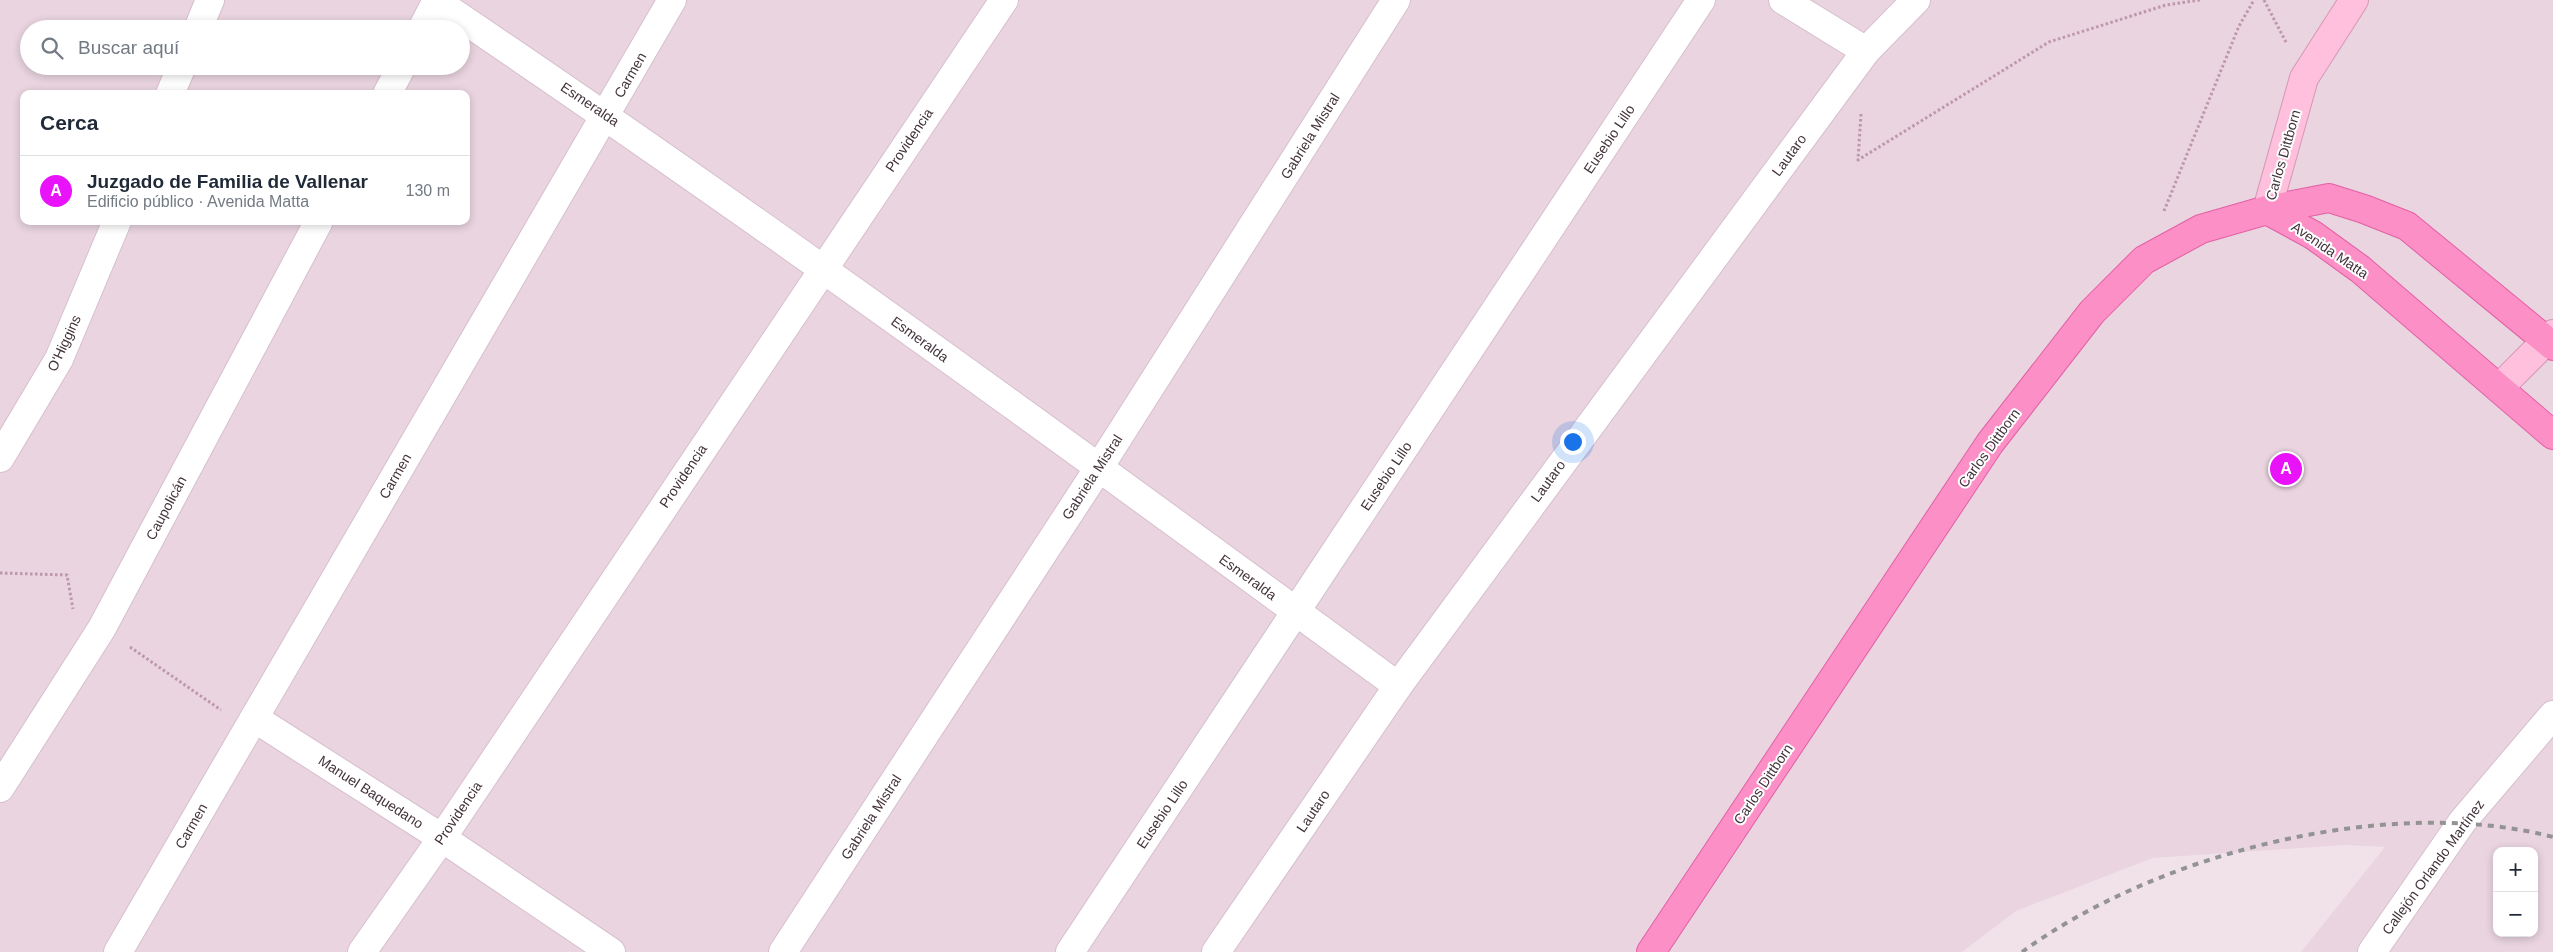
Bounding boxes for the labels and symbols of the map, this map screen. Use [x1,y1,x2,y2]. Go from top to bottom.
street label: Carmen [611,49,649,101]
street label: Esmeralda [558,79,622,129]
street label: Gabriela Mistral [1277,90,1343,182]
street label: Eusebio Lillo [1580,101,1638,176]
street label: Providencia [882,105,936,175]
street label: Carlos Dittborn [2262,108,2304,202]
street label: Lautaro [1769,131,1810,179]
street label: Avenida Matta [2289,218,2372,282]
street label: O'Higgins [44,312,84,374]
street label: Esmeralda [888,313,952,365]
street label: Carlos Dittborn [1955,406,2023,490]
your location [1560,429,1586,455]
street label: Gabriela Mistral [1059,432,1125,522]
street label: Eusebio Lillo [1357,438,1415,513]
street label: Providencia [656,441,710,511]
street label: Carmen [376,450,414,502]
pin: A [2270,450,2302,488]
street label: Lautaro [1528,457,1569,505]
street label: Caupolicán [142,473,190,543]
street label: Esmeralda [1216,551,1280,603]
street label: Carlos Dittborn [1730,741,1796,827]
street label: Manuel Baquedano [316,752,426,832]
street label: Gabriela Mistral [838,772,904,862]
street label: Eusebio Lillo [1133,776,1191,851]
street label: Providencia [431,778,485,848]
street label: Lautaro [1293,787,1333,835]
street label: Callejón Orlando Martínez [2379,797,2487,937]
street label: Carmen [172,800,210,852]

